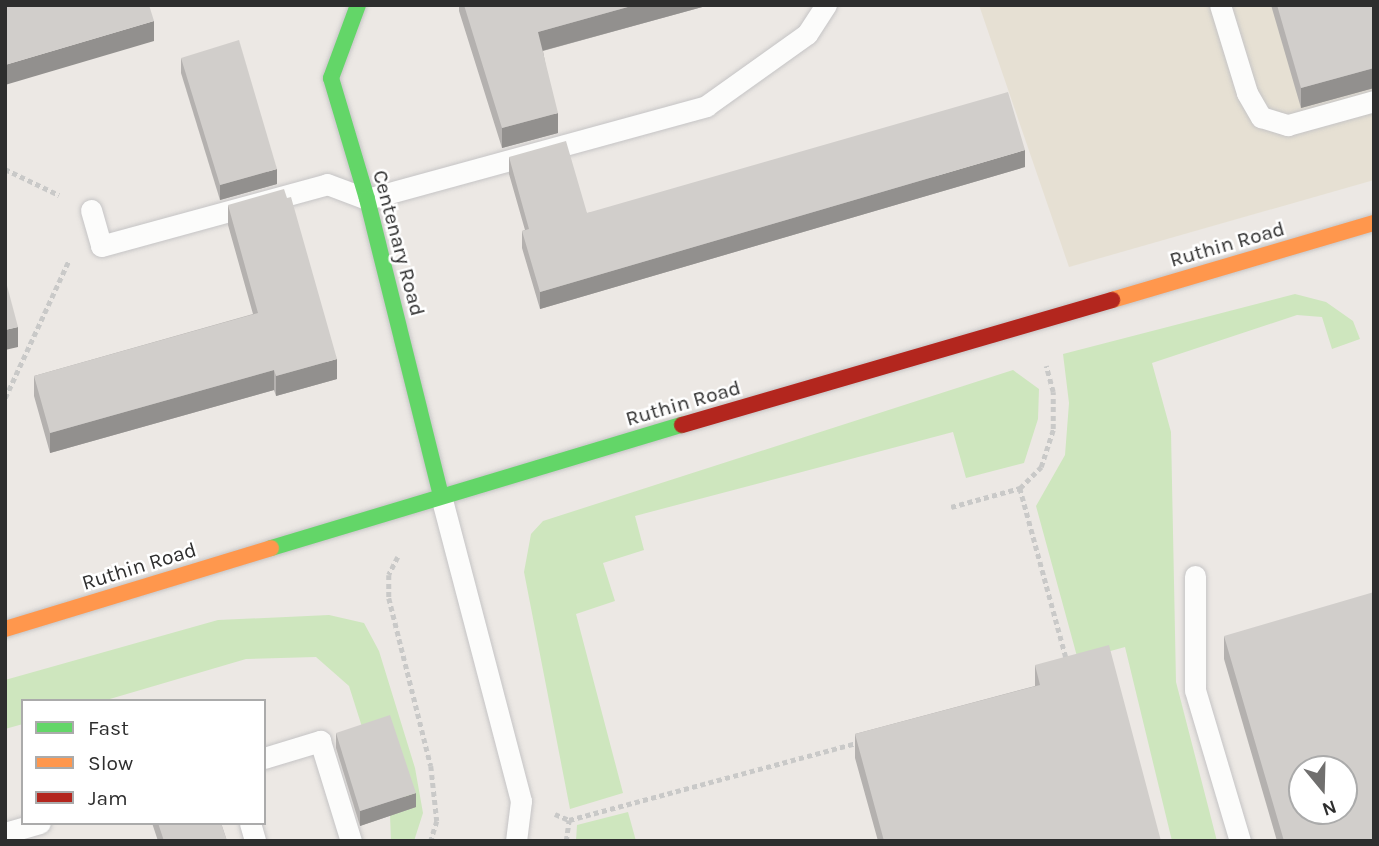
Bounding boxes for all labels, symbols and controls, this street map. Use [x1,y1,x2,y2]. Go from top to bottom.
street label: Centenary Road [367,167,431,319]
street label: Ruthin Road [1167,216,1287,272]
street label: Ruthin Road [623,375,743,431]
street label: Ruthin Road [79,537,199,595]
legend [21,699,266,825]
text: Fast [88,716,129,740]
text: Slow [88,751,133,775]
north arrow [1288,755,1358,825]
text: Jam [88,786,128,810]
text: N [1319,795,1339,821]

